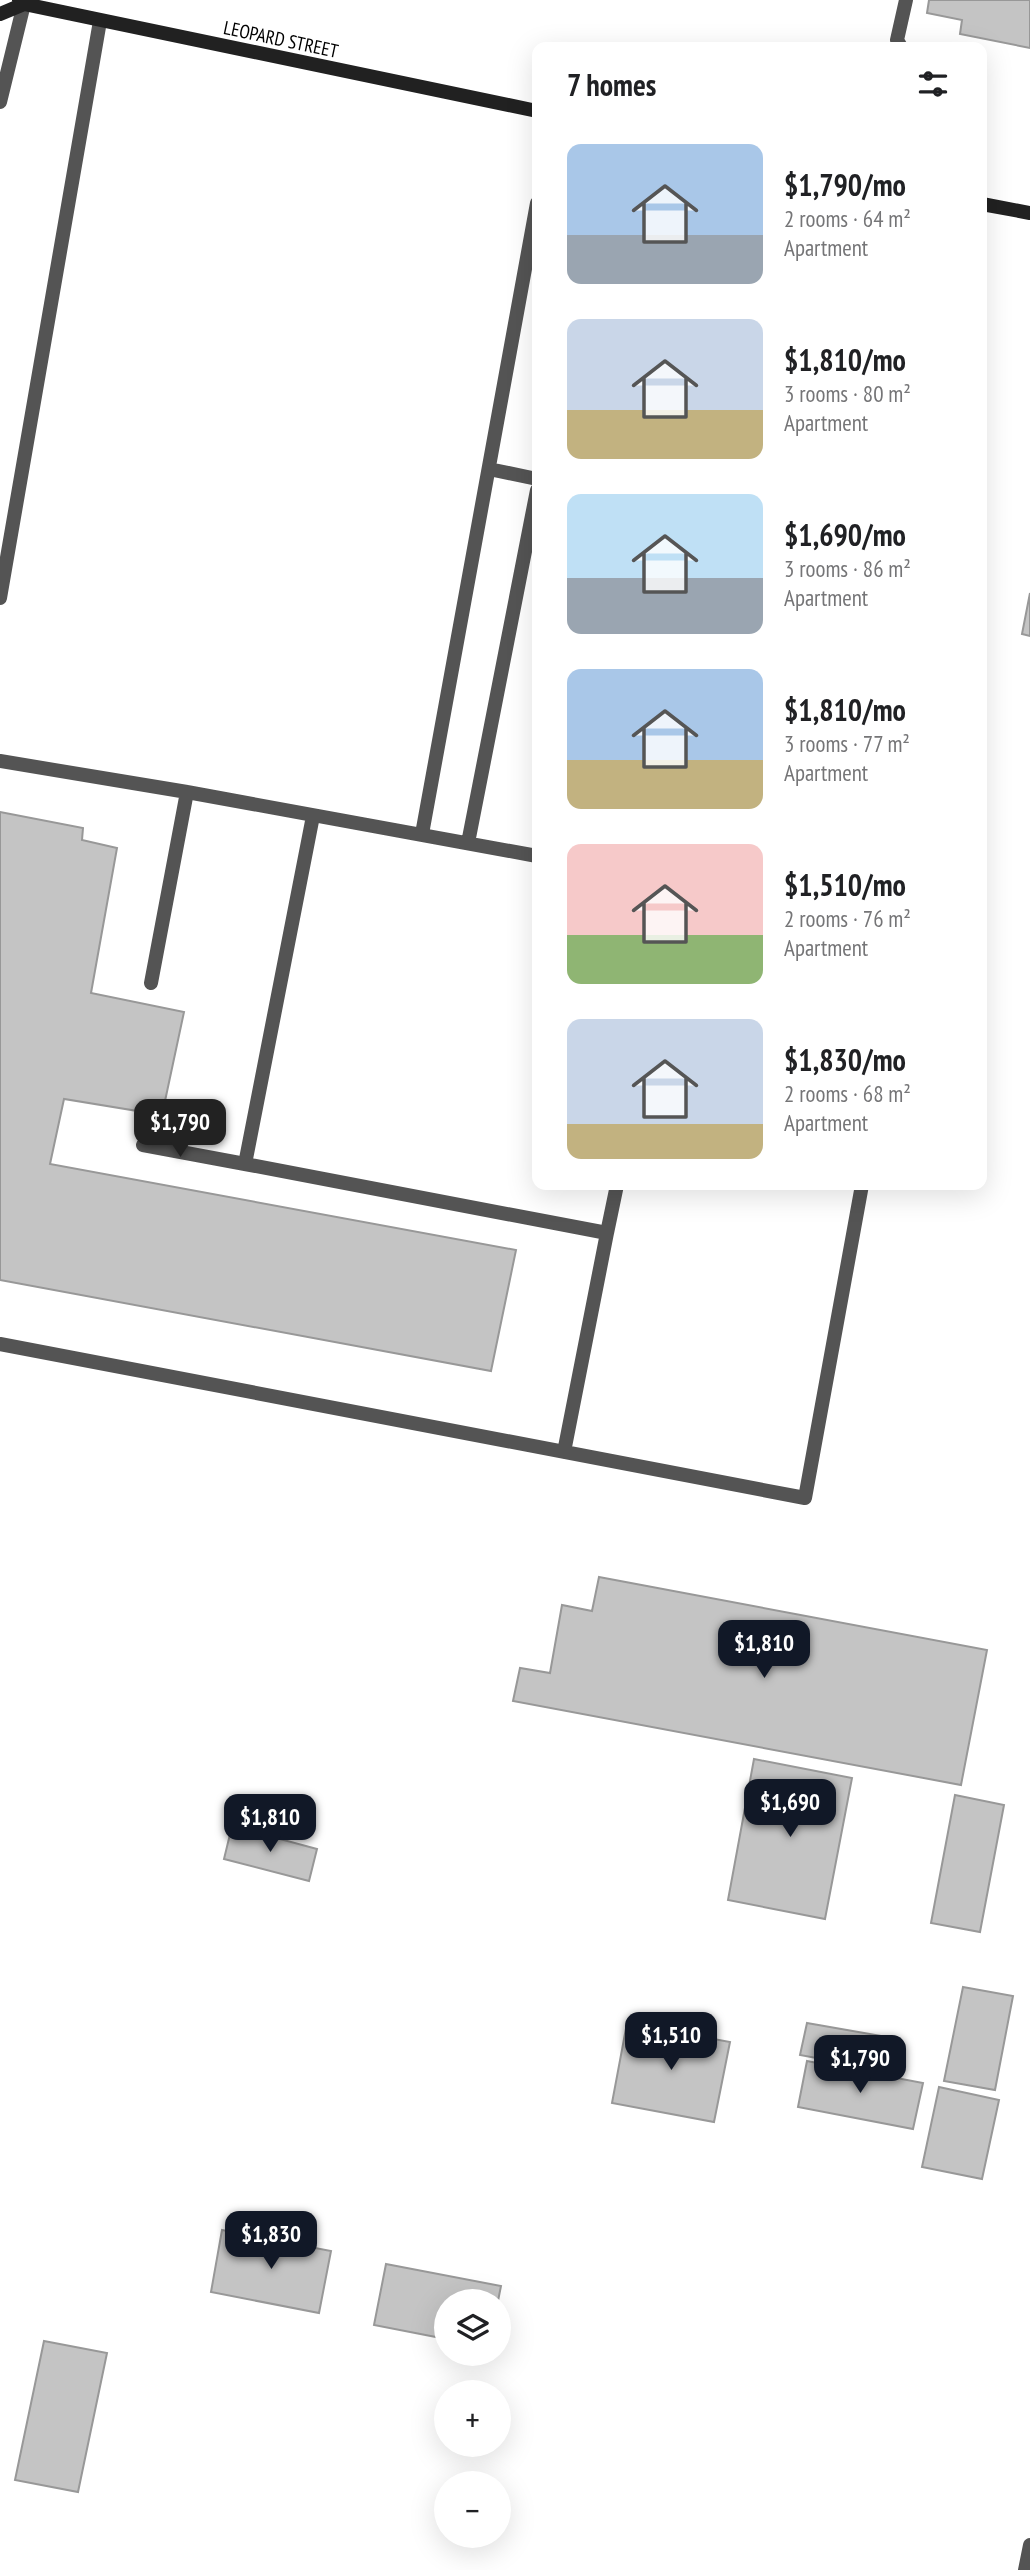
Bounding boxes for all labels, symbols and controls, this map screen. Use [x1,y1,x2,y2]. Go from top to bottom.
street label: LEOPARD STREET [221,15,341,63]
text: 7 homes [567,65,656,104]
icon: filters [914,65,952,103]
text: $1,790/mo [784,165,906,204]
icon: home [623,172,707,256]
text: 2 rooms · 64 m² [784,204,911,233]
text: Apartment [784,233,868,262]
text: $1,810/mo [784,340,906,379]
icon: home [623,347,707,431]
text: 3 rooms · 80 m² [784,379,911,408]
text: Apartment [784,408,868,437]
text: $1,690/mo [784,515,906,554]
icon: home [623,522,707,606]
text: 3 rooms · 86 m² [784,554,911,583]
text: Apartment [784,583,868,612]
text: $1,810/mo [784,690,906,729]
icon: home [623,697,707,781]
text: 3 rooms · 77 m² [784,729,910,758]
text: Apartment [784,758,868,787]
text: $1,510/mo [784,865,906,904]
icon: home [623,872,707,956]
text: 2 rooms · 76 m² [784,904,911,933]
text: Apartment [784,933,868,962]
text: $1,830/mo [784,1040,906,1079]
icon: home [623,1047,707,1131]
text: 2 rooms · 68 m² [784,1079,911,1108]
pin: $1,790 [123,1100,237,1159]
text: $1,790 [150,1107,210,1136]
text: Apartment [784,1108,868,1137]
pin: $1,810 [707,1620,821,1680]
text: $1,810 [734,1628,794,1657]
pin: $1,690 [733,1780,847,1839]
text: $1,690 [760,1787,820,1816]
pin: $1,810 [213,1794,327,1854]
text: $1,810 [240,1802,300,1831]
pin: $1,510 [614,2012,728,2072]
text: $1,510 [641,2020,701,2049]
pin: $1,790 [803,2036,917,2095]
text: $1,790 [830,2043,890,2072]
pin: $1,830 [214,2212,328,2271]
text: $1,830 [241,2219,301,2248]
map controls [434,2289,511,2548]
button: layers [434,2289,511,2366]
button: + [434,2380,511,2457]
button: − [434,2471,511,2548]

